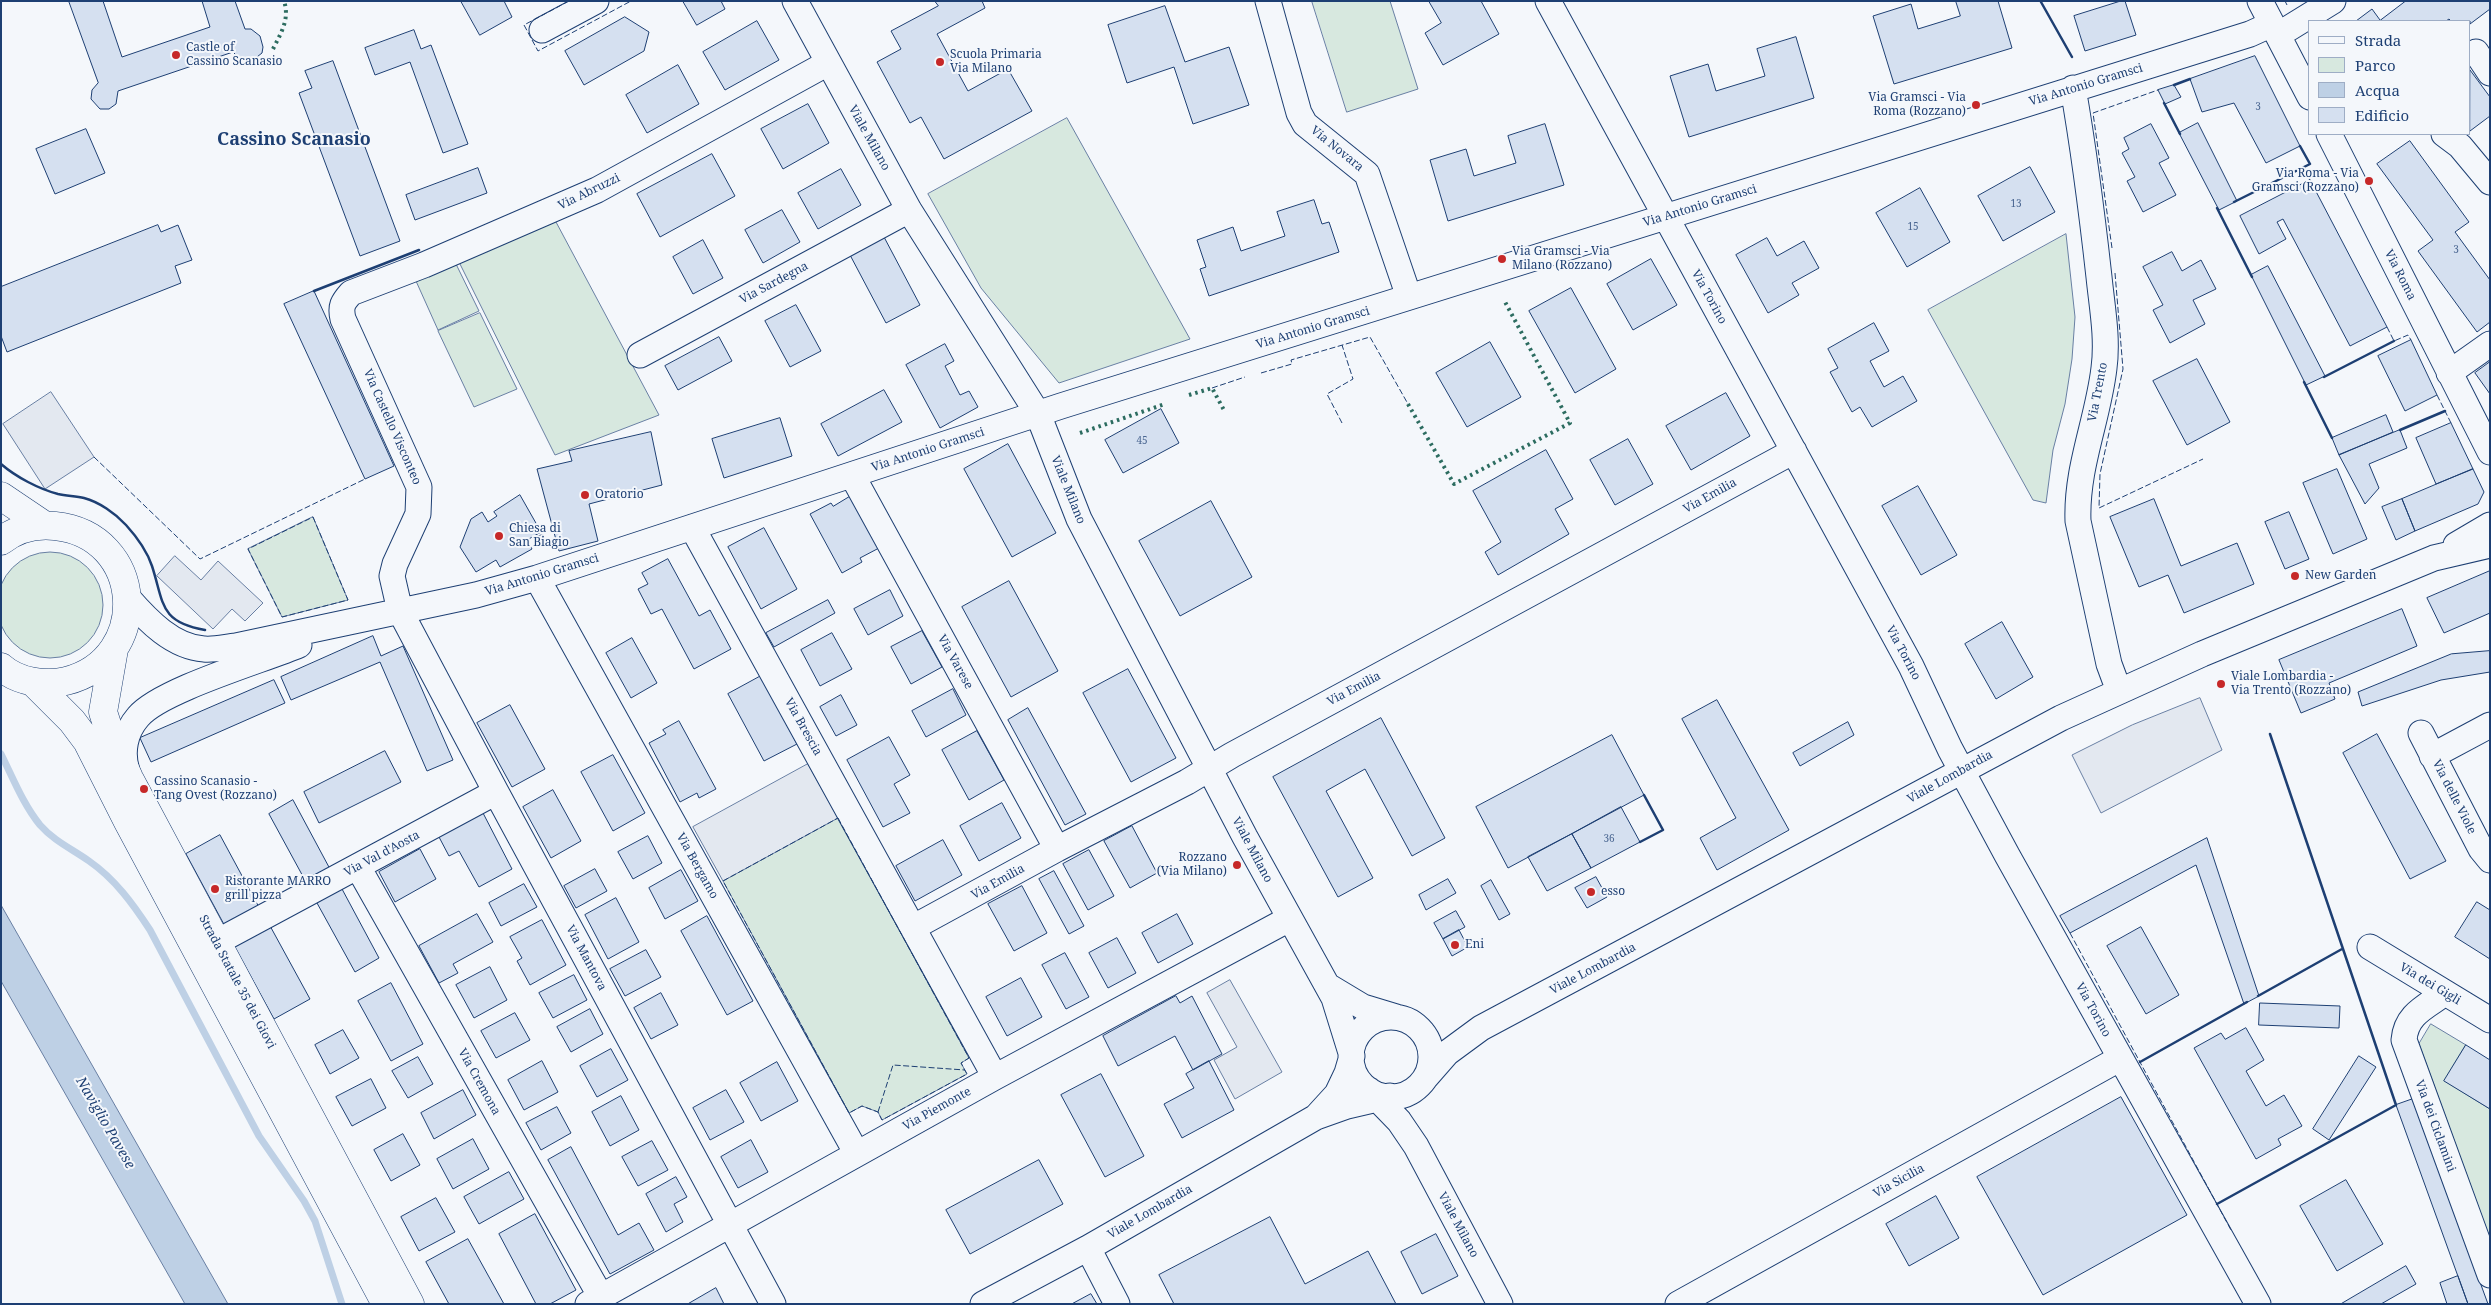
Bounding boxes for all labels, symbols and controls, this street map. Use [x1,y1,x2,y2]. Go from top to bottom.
legend [2308,20,2471,135]
text: Strada [2355,30,2401,50]
place label: Castle of Cassino Scanasio [186,41,282,69]
place label: Scuola Primaria Via Milano [950,48,1042,76]
marker: Castle of Cassino Scanasio [170,49,182,61]
text: Parco [2355,55,2396,75]
marker: Scuola Primaria Via Milano [934,56,946,68]
street label: Via Antonio Gramsci [2027,61,2145,109]
text: Acqua [2355,80,2400,100]
place label: Via Gramsci - Via Roma (Rozzano) [1868,91,1966,119]
marker: Via Gramsci - Via Roma (Rozzano) [1970,99,1982,111]
house number: 3 [2255,101,2261,113]
street label: Viale Milano [845,103,893,173]
text: Edificio [2355,105,2409,125]
street label: Via Novara [1308,123,1366,175]
district label: Cassino Scanasio [217,129,371,151]
place label: Via Roma - Via Gramsci (Rozzano) [2252,167,2359,195]
street label: Via Abruzzi [556,171,622,213]
marker: Via Roma - Via Gramsci (Rozzano) [2363,175,2375,187]
street label: Via Antonio Gramsci [1641,182,1759,230]
house number: 13 [2010,198,2022,210]
house number: 15 [1907,221,1919,233]
house number: 3 [2453,244,2459,256]
place label: Via Gramsci - Via Milano (Rozzano) [1512,245,1612,273]
street label: Via Roma [2381,247,2419,303]
marker: Via Gramsci - Via Milano (Rozzano) [1496,253,1508,265]
street label: Via Sardegna [737,259,811,307]
street label: Via Torino [1688,267,1730,327]
street label: Via Antonio Gramsci [1254,304,1372,352]
street label: Via Trento [2085,361,2111,423]
street label: Via Castello Visconteo [360,367,424,487]
street label: Via Antonio Gramsci [870,425,986,475]
house number: 45 [1136,435,1148,447]
street label: Viale Milano [1048,454,1088,526]
street label: Via Emilia [1681,475,1739,517]
place label: Oratorio [595,488,644,502]
marker: Oratorio [579,489,591,501]
place label: Chiesa di San Biagio [509,522,569,550]
marker: Chiesa di San Biagio [493,530,505,542]
street label: Via Antonio Gramsci [483,551,601,599]
place label: New Garden [2305,569,2377,583]
marker: New Garden [2289,570,2301,582]
street label: Via Torino [1883,623,1923,683]
street label: Via Varese [934,632,976,692]
street label: Via Emilia [1325,669,1383,709]
place label: Viale Lombardia - Via Trento (Rozzano) [2231,670,2351,698]
marker: Viale Lombardia - Via Trento (Rozzano) [2215,678,2227,690]
street label: Via Brescia [781,696,825,758]
street label: Viale Lombardia [1905,748,1995,806]
street label: Via delle Viole [2429,757,2479,837]
place label: Cassino Scanasio - Tang Ovest (Rozzano) [154,775,277,803]
marker: Cassino Scanasio - Tang Ovest (Rozzano) [138,783,150,795]
street label: Viale Milano [1229,815,1275,885]
street label: Via Val d'Aosta [342,828,422,880]
street label: Via Bergamo [673,830,721,902]
house number: 36 [1603,833,1615,845]
place label: Rozzano (Via Milano) [1157,851,1227,879]
marker: Rozzano (Via Milano) [1231,859,1243,871]
street label: Via Emilia [969,861,1027,903]
place label: Ristorante MARRO grill pizza [225,875,331,903]
marker: Ristorante MARRO grill pizza [209,883,221,895]
place label: esso [1601,885,1625,899]
marker: esso [1585,886,1597,898]
street label: Strada Statale 35 dei Giovi [196,913,278,1051]
street label: Via Mantova [563,923,609,993]
place label: Eni [1465,938,1484,952]
marker: Eni [1449,939,1461,951]
street label: Viale Lombardia [1547,940,1639,998]
street label: Via dei Gigli [2397,960,2463,1008]
street label: Via Torino [2072,980,2114,1040]
street label: Via Cremona [455,1046,503,1118]
water label: Naviglio Pavese [72,1074,138,1172]
street label: Via dei Ciclamini [2412,1078,2458,1174]
street label: Via Piemonte [900,1084,974,1134]
street label: Via Sicilia [1871,1161,1927,1201]
street label: Viale Lombardia [1105,1182,1195,1242]
street label: Viale Milano [1435,1190,1481,1260]

